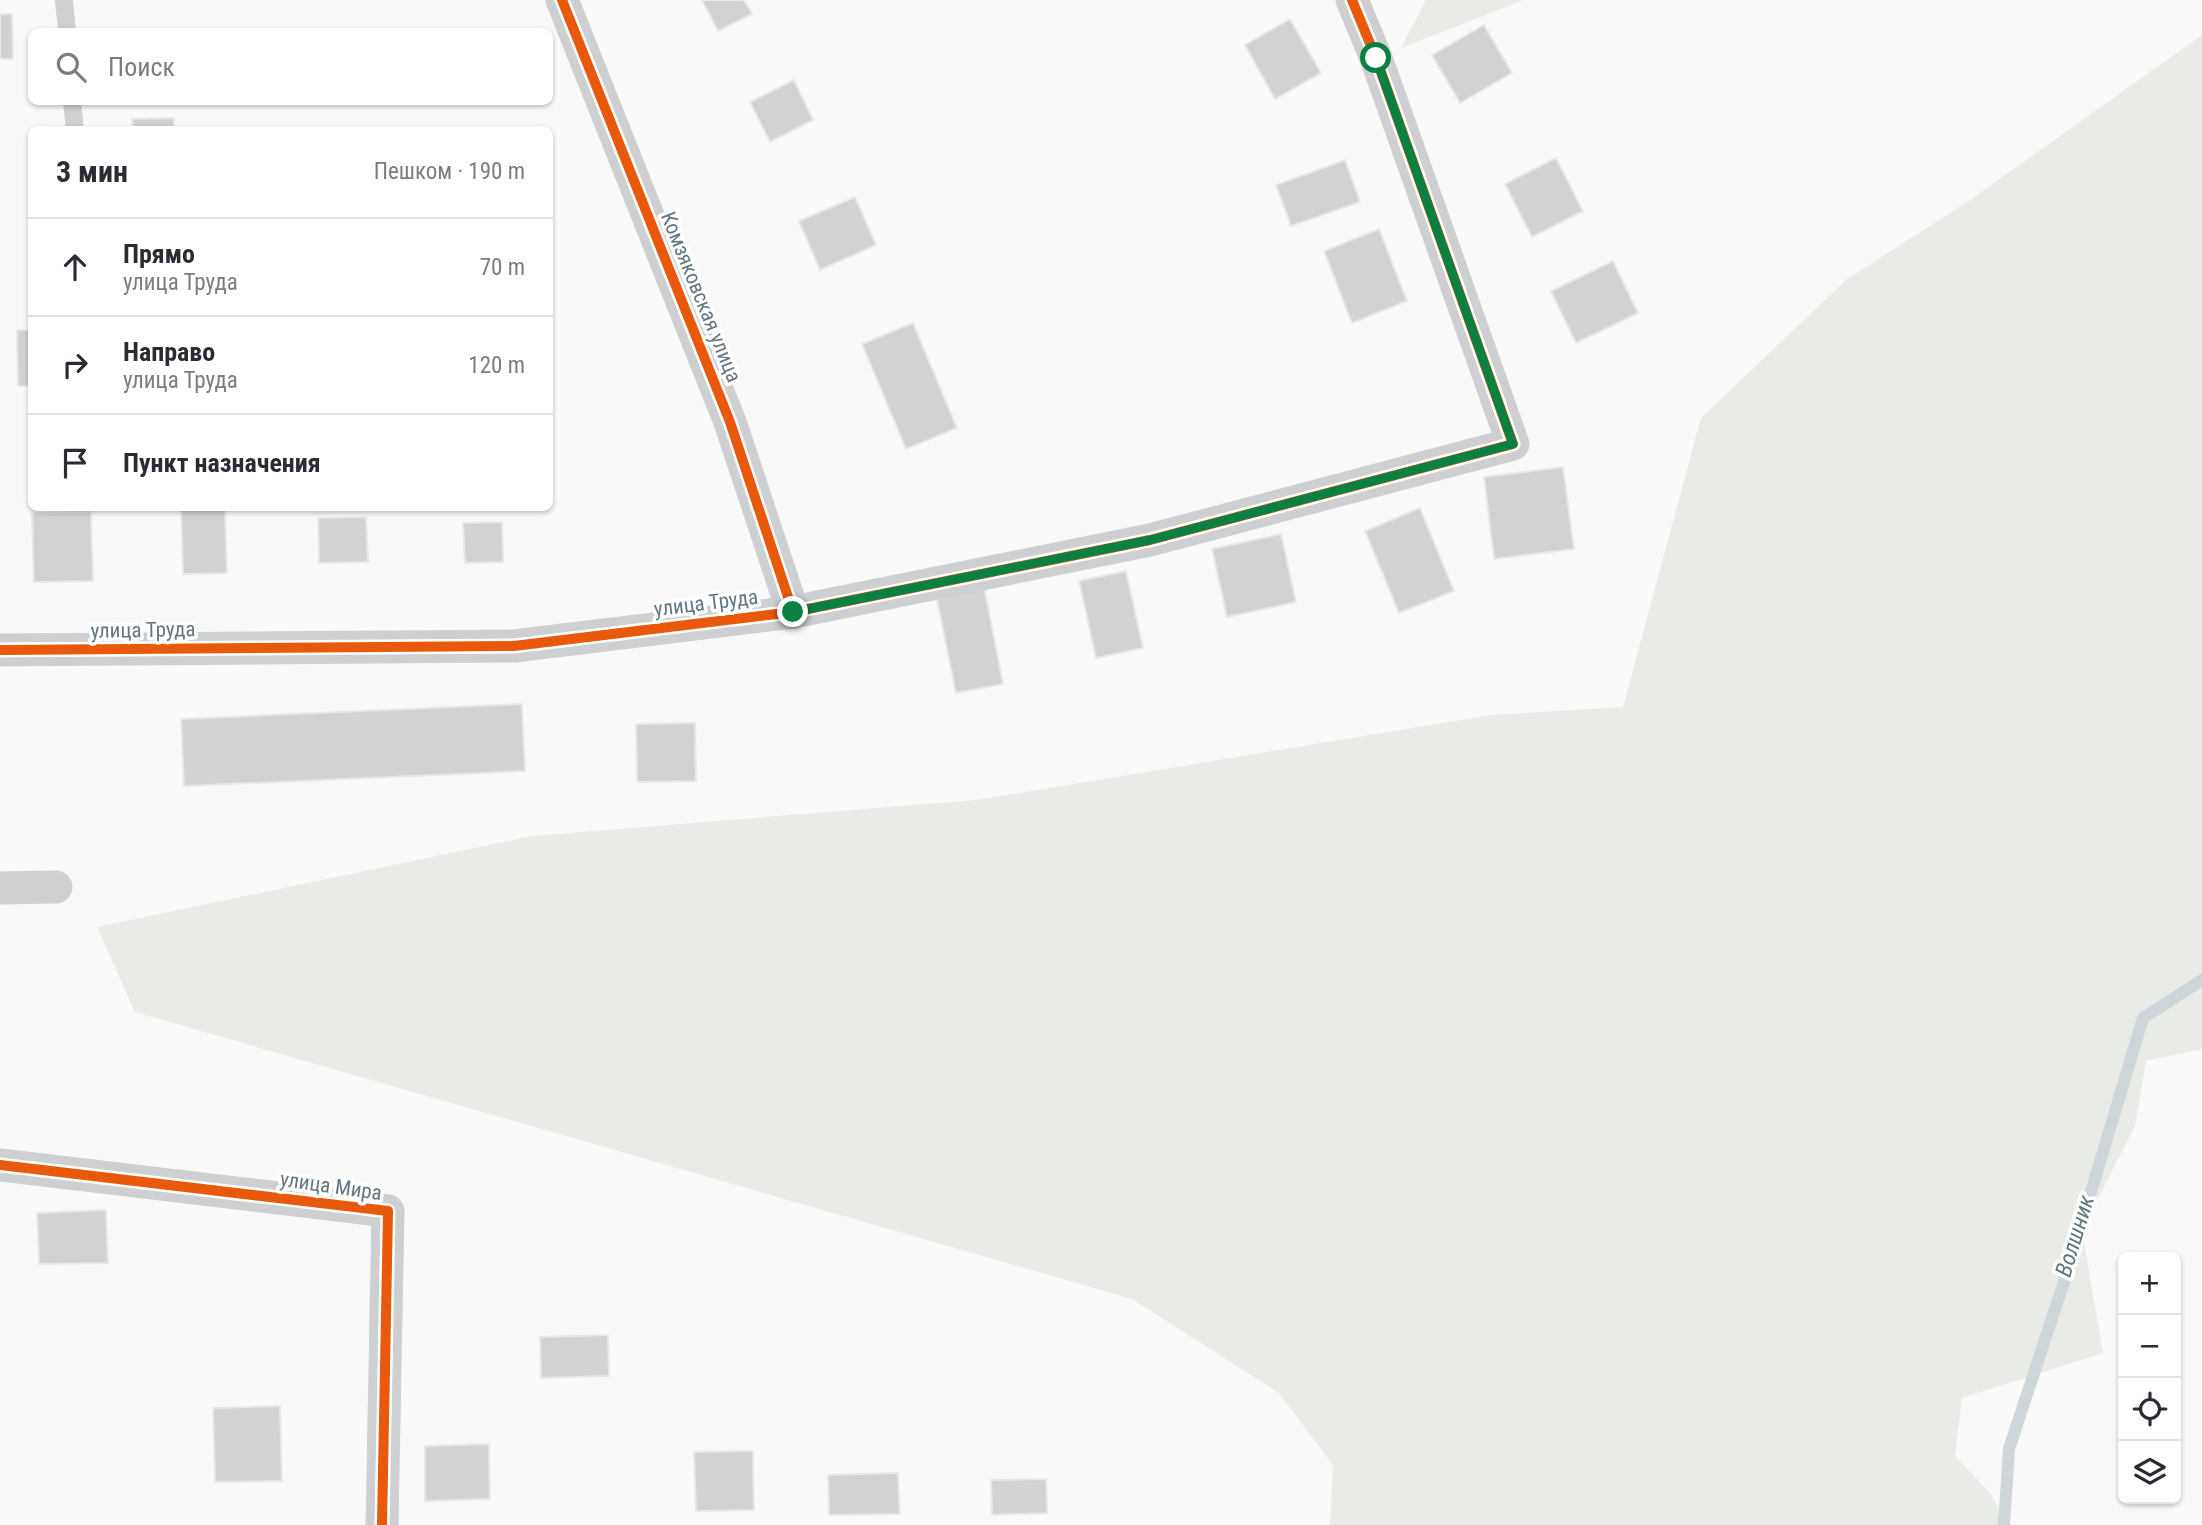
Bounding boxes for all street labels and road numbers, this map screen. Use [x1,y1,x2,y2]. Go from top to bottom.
street label: Комзяковская улица [656,208,746,386]
street label: улица Труда [653,585,759,621]
street label: улица Труда [90,617,196,643]
street label: улица Мира [279,1167,383,1205]

